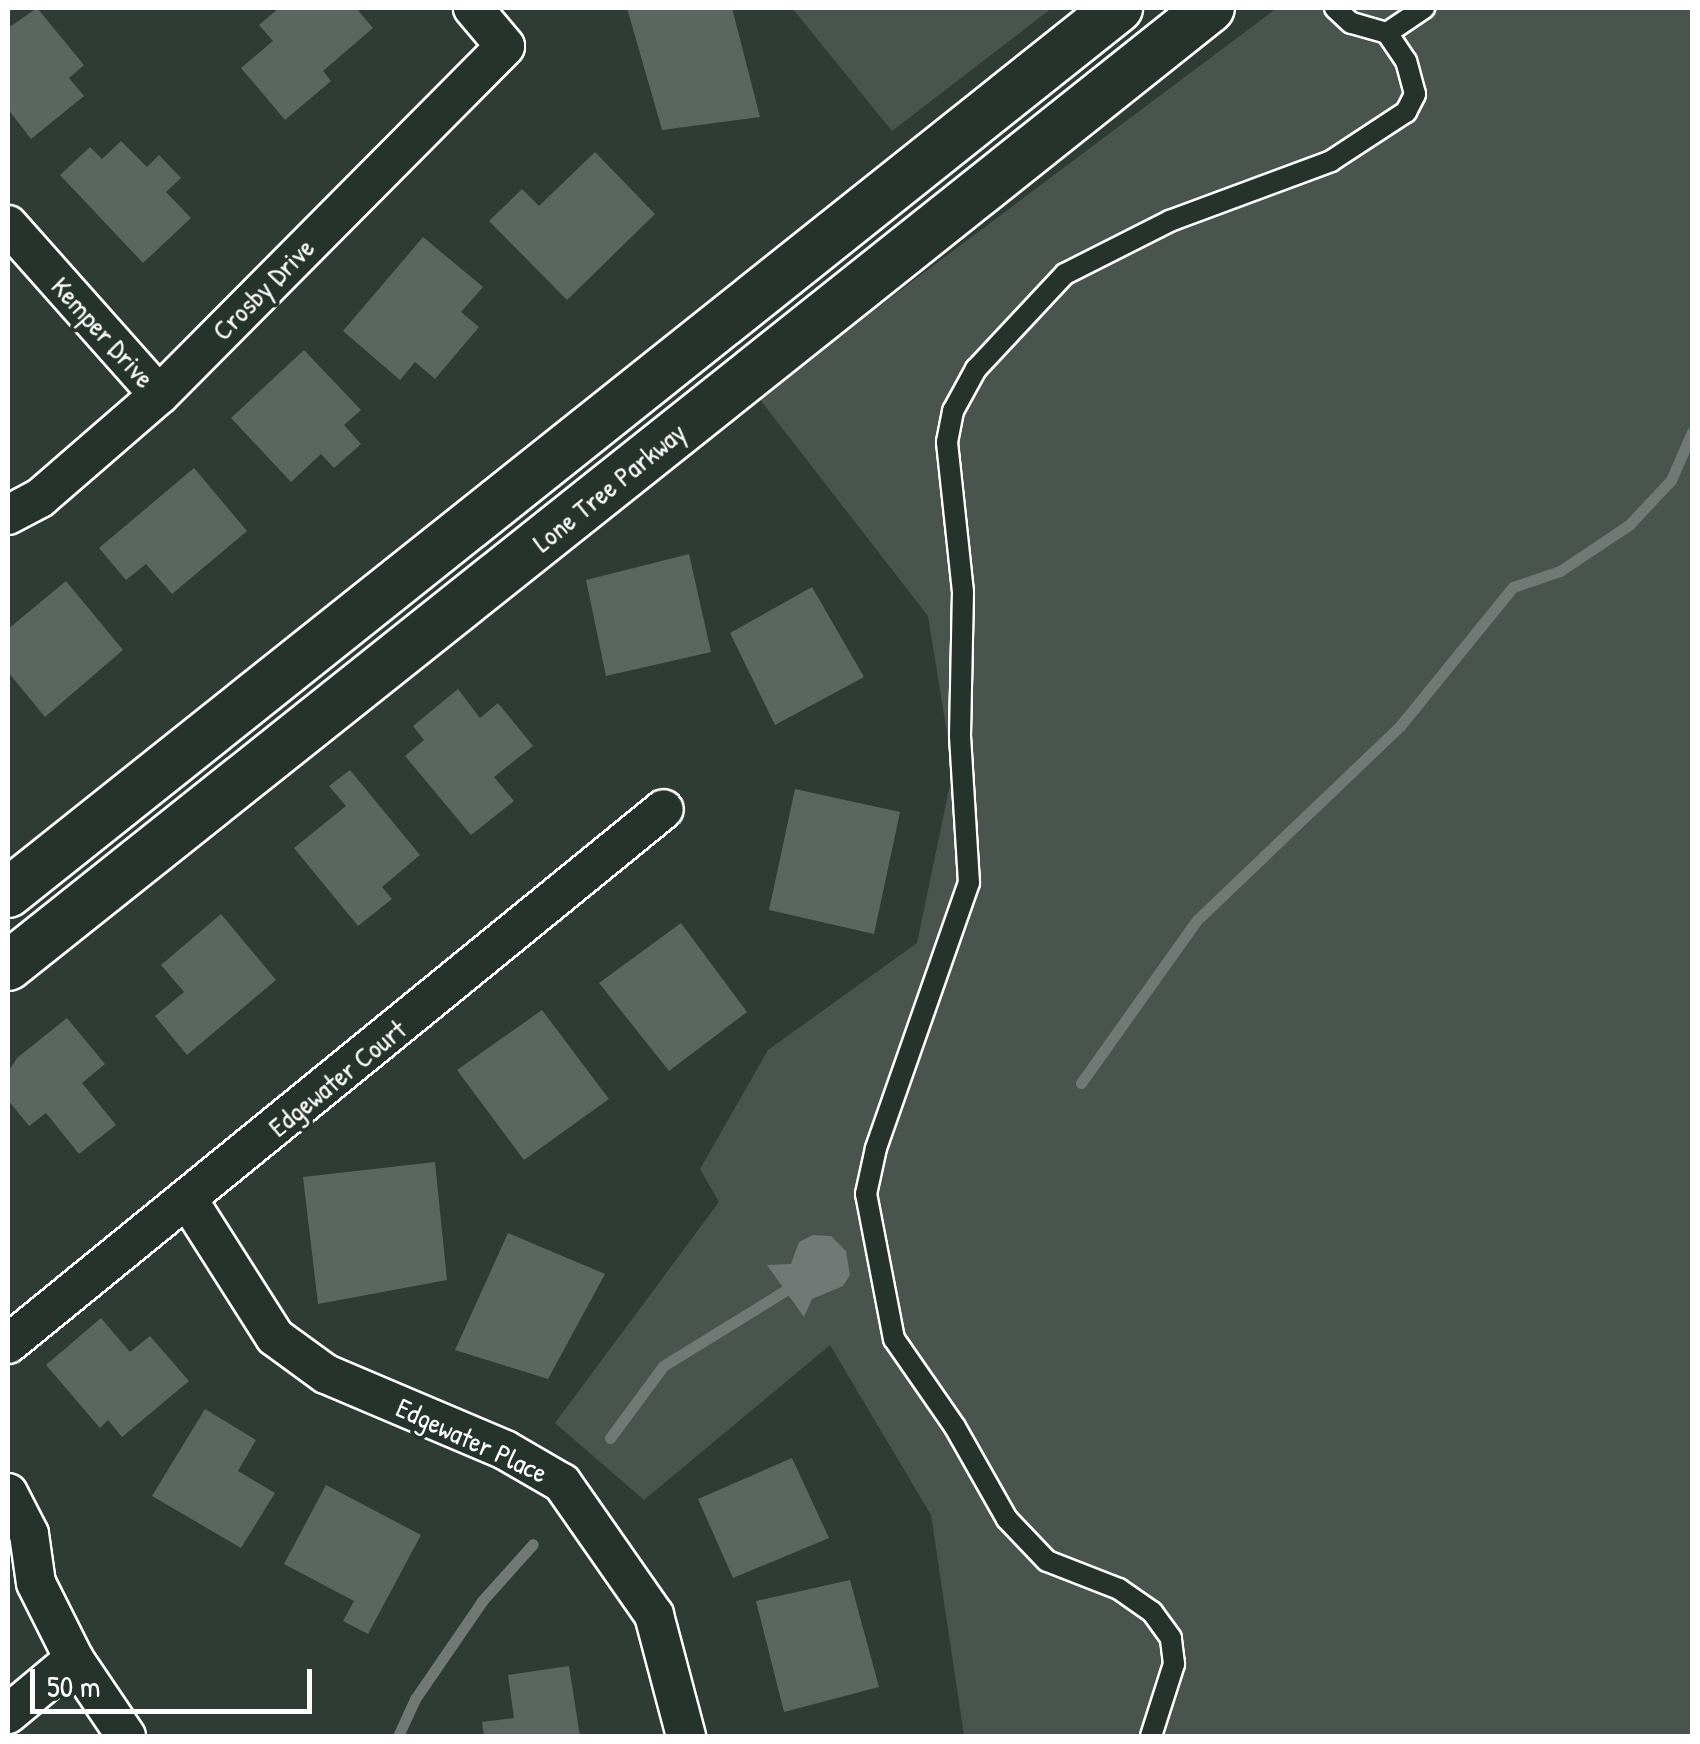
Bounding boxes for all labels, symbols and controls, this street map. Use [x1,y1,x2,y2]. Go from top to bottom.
street label: Crosby Drive [205,231,321,347]
street label: Kemper Drive [44,270,162,394]
street label: Lone Tree Parkway [526,415,692,559]
street label: Edgewater Court [262,1012,412,1144]
street label: Edgewater Place [391,1390,553,1490]
scale bar [35,1649,318,1711]
text: 50 m [47,1666,100,1706]

